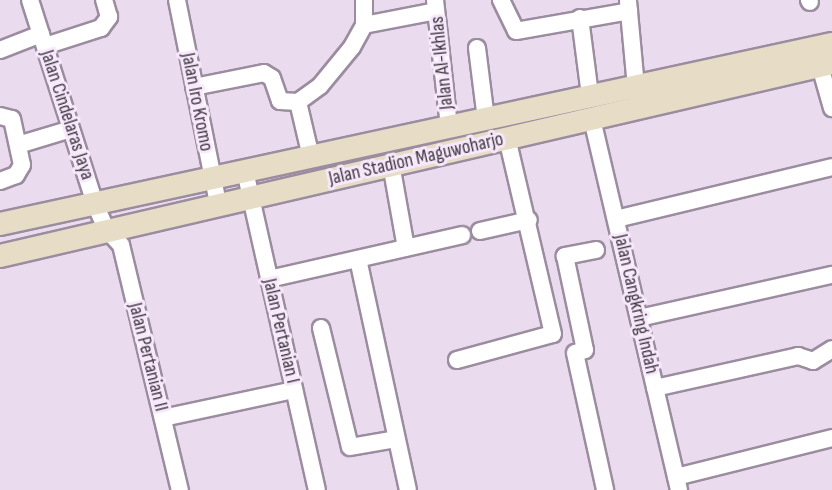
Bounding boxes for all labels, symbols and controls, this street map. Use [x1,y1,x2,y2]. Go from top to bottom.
street label: Jalan Al-Ikhlas [425,15,459,111]
street label: Jalan Cindelaras Jaya [35,47,99,183]
street label: Jalan Iro Kromo [176,51,218,153]
street label: Jalan Stadion Maguwoharjo [326,127,506,191]
street label: Jalan Cangkring Indah [608,232,664,376]
street label: Jalan Pertanian I [257,276,305,386]
street label: Jalan Pertanian II [123,300,173,414]

